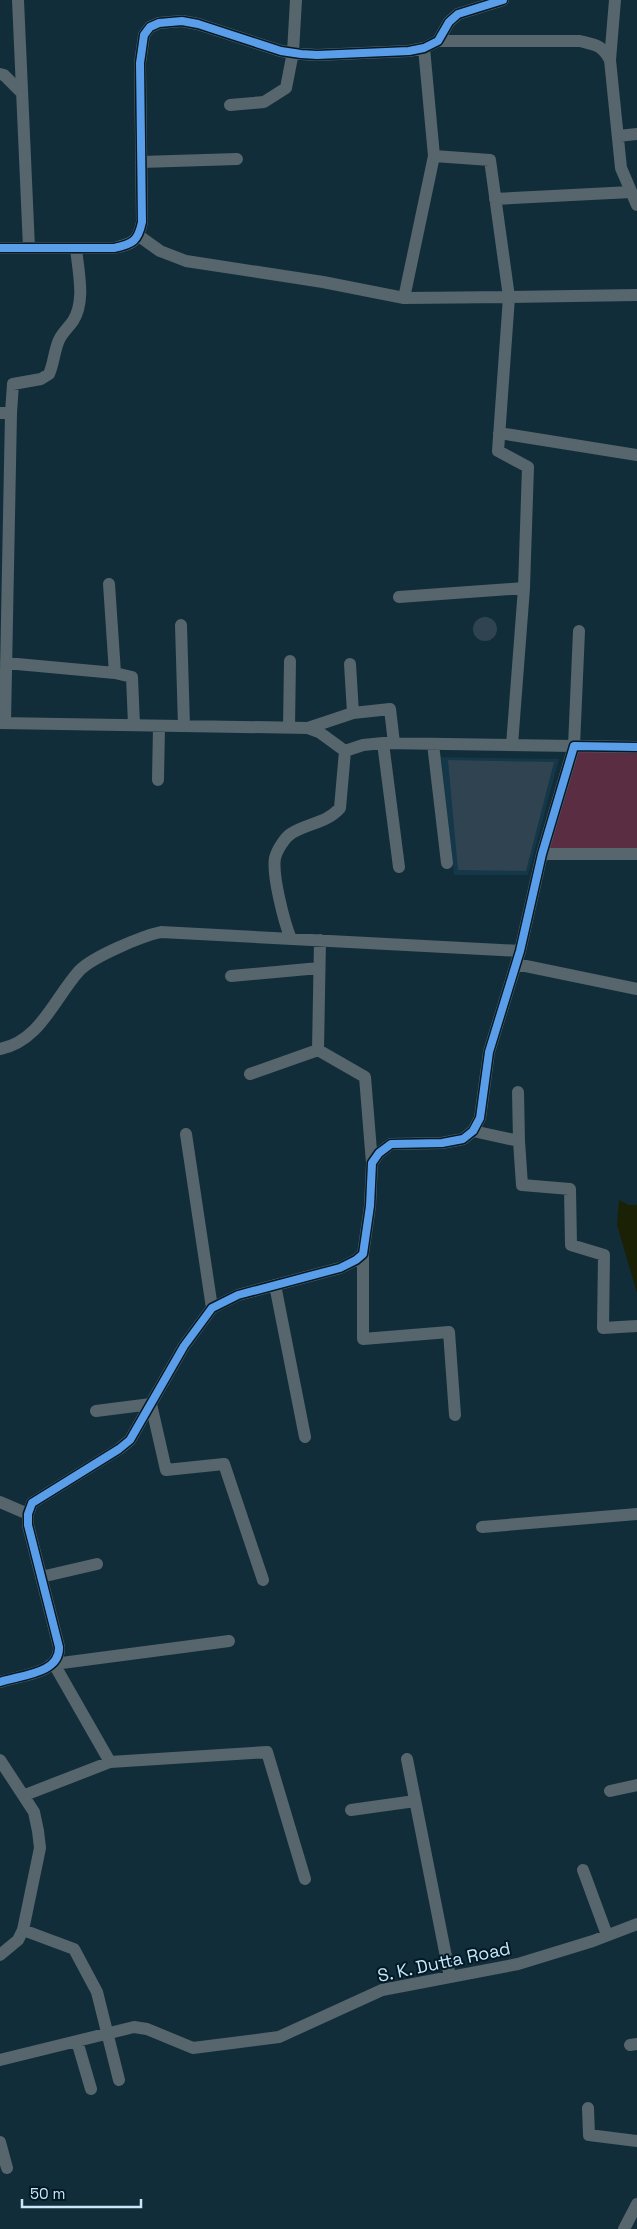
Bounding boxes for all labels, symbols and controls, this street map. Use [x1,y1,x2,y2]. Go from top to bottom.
street label: S. K. Dutta Road [375,1936,512,1987]
scale bar [22,2176,141,2208]
text: 50 m [30,2184,65,2203]

